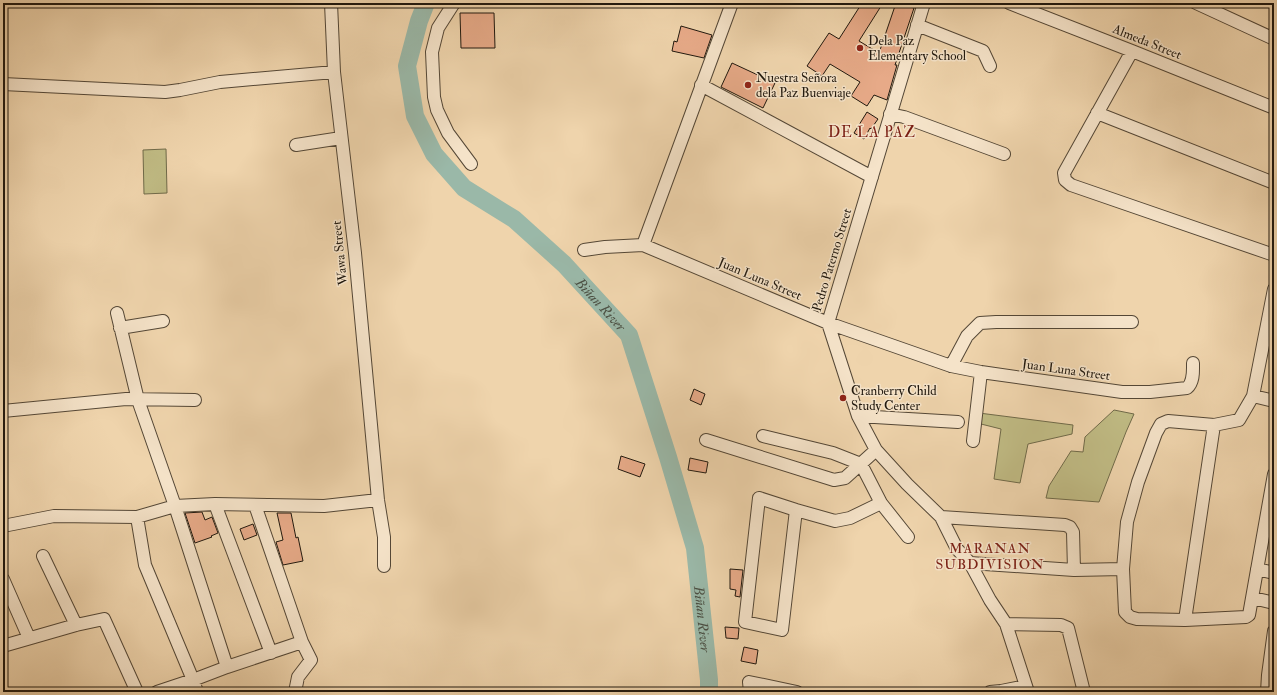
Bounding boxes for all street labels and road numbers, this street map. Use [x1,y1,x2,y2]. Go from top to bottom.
street label: Almeda Street [1109,21,1184,63]
street label: Pedro Paterno Street [809,206,855,314]
street label: Wawa Street [329,220,351,287]
street label: Juan Luna Street [715,254,804,304]
street label: Juan Luna Street [1020,356,1111,384]

